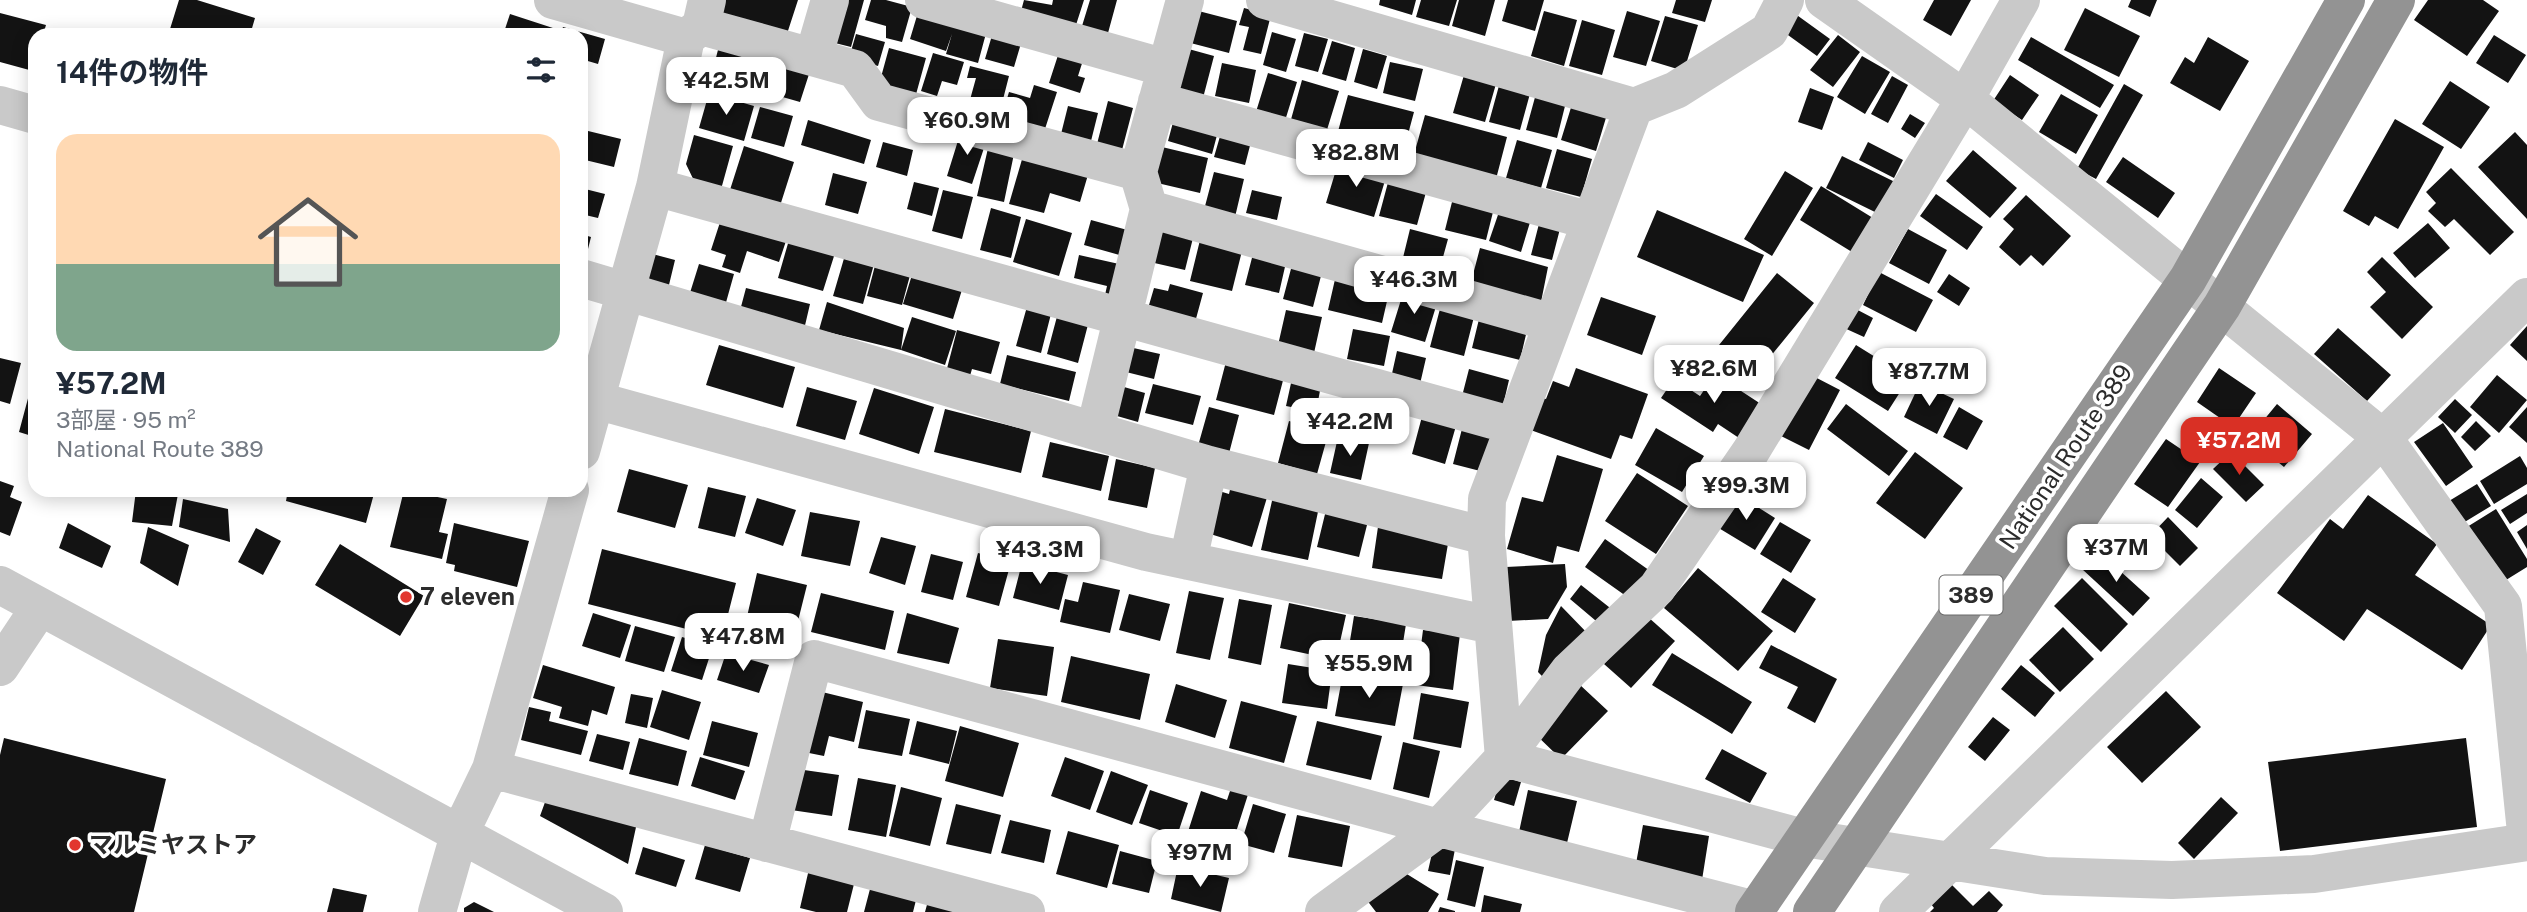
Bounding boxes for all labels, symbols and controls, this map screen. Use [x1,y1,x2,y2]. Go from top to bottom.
icon: filters [522,51,560,89]
text: 14件の物件 [56,54,209,90]
pin: ¥42.5M [669,58,783,117]
text: ¥42.5M [682,66,770,93]
pin: ¥60.9M [910,97,1024,157]
text: ¥60.9M [923,106,1011,133]
pin: ¥82.8M [1299,130,1413,189]
text: ¥82.8M [1312,138,1400,165]
icon: home [245,179,371,305]
pin: ¥46.3M [1357,256,1471,316]
text: ¥46.3M [1370,265,1458,292]
pin: ¥82.6M [1657,346,1771,405]
pin: ¥87.7M [1872,348,1986,408]
text: ¥82.6M [1670,354,1758,381]
text: ¥87.7M [1888,357,1970,384]
street label: National Route 389 [1993,359,2137,554]
text: ¥57.2M [56,365,167,401]
pin: ¥42.2M [1293,398,1407,458]
text: 3部屋 · 95 m² [56,406,196,433]
text: ¥42.2M [1306,407,1394,434]
pin: ¥57.2M [2182,418,2296,477]
text: ¥57.2M [2197,426,2281,453]
text: National Route 389 [56,435,264,462]
pin: ¥99.3M [1689,462,1803,522]
text: ¥99.3M [1702,471,1790,498]
pin: ¥37M [2075,524,2157,584]
pin: ¥43.3M [983,526,1097,586]
text: ¥37M [2083,533,2149,560]
text: ¥43.3M [996,535,1084,562]
road number: 389 [1940,576,2002,614]
place label: 7 eleven [420,582,515,610]
marker: 7 eleven [398,589,414,605]
pin: ¥47.8M [686,614,800,673]
text: ¥47.8M [701,622,785,649]
pin: ¥55.9M [1312,640,1426,700]
text: ¥55.9M [1325,649,1413,676]
place label: マルミヤストア [89,830,257,858]
pin: ¥97M [1159,830,1241,889]
marker: マルミヤストア [67,837,83,853]
text: ¥97M [1167,838,1233,865]

